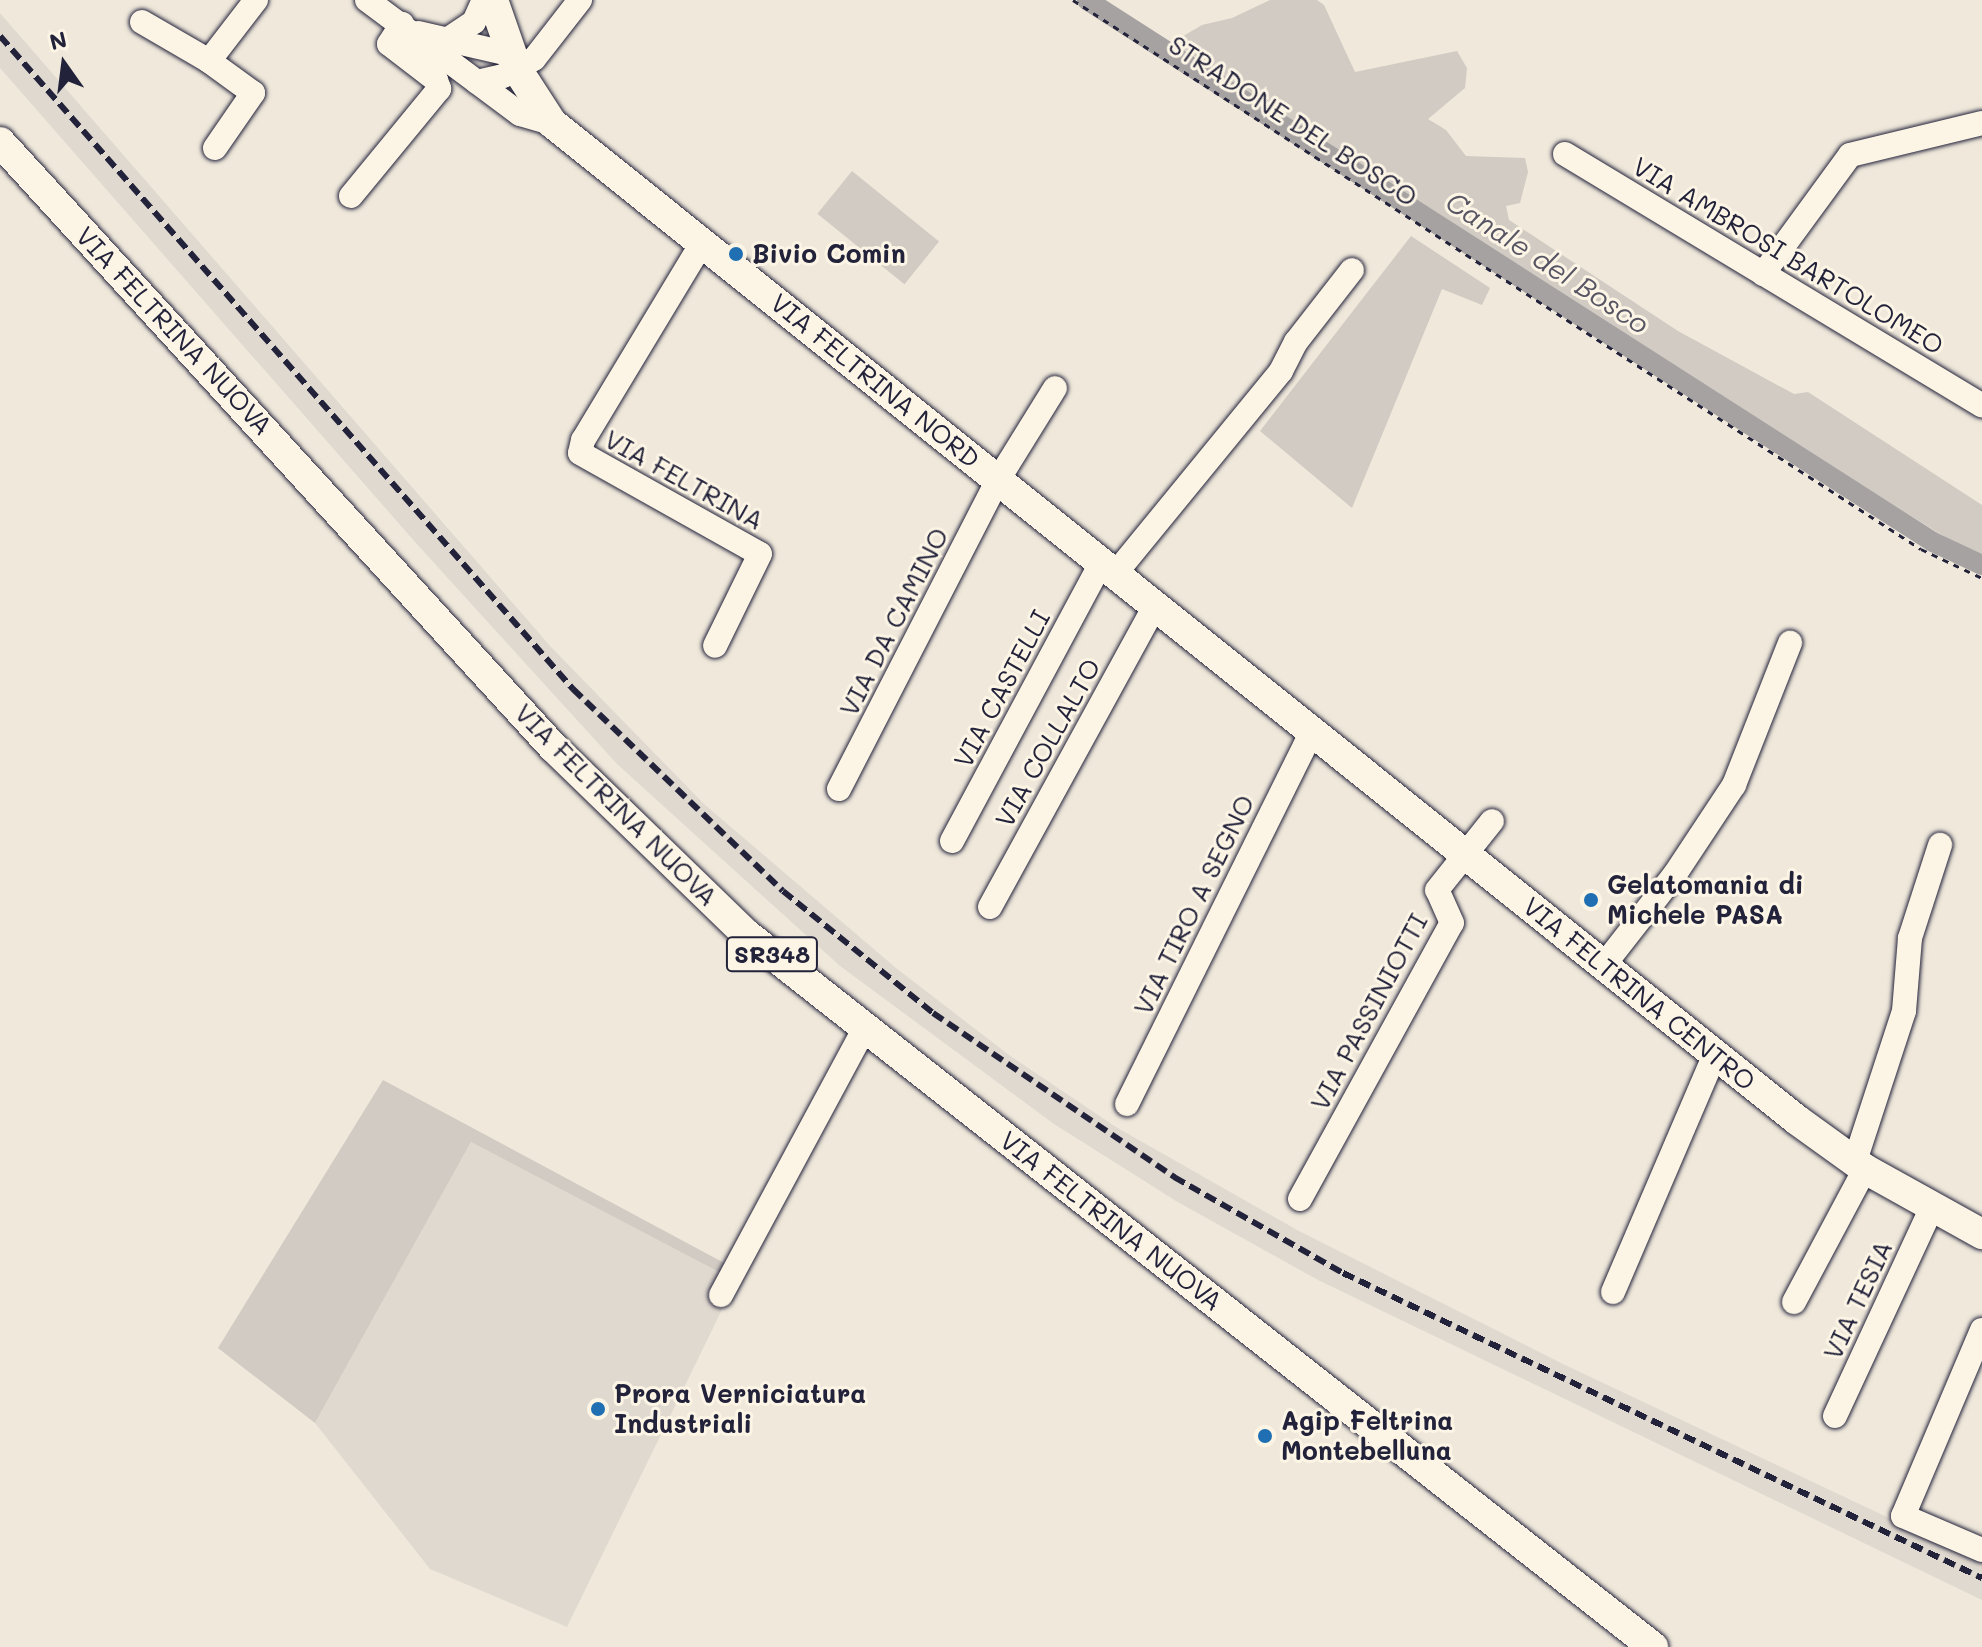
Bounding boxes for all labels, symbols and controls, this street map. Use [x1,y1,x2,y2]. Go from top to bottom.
north arrow [24,24,104,104]
text: N [46,24,70,56]
street label: STRADONE DEL BOSCO [1163,29,1423,213]
street label: VIA AMBROSI BARTOLOMEO [1627,151,1949,361]
water label: Canale del Bosco [1440,184,1656,340]
street label: VIA FELTRINA NUOVA [69,220,279,442]
place label: Bivio Comin [752,238,906,270]
marker: Bivio Comin [727,245,745,263]
street label: VIA FELTRINA NORD [764,287,986,475]
street label: VIA FELTRINA [599,423,769,537]
street label: VIA DA CAMINO [833,523,955,721]
street label: VIA CASTELLI [947,605,1057,773]
street label: VIA COLLALTO [989,653,1107,833]
street label: VIA FELTRINA NUOVA [508,697,724,913]
street label: VIA TIRO A SEGNO [1127,790,1261,1020]
place label: Gelatomania di Michele PASA [1607,869,1804,930]
street label: VIA FELTRINA CENTRO [1517,891,1761,1097]
marker: Gelatomania di Michele PASA [1582,891,1600,909]
street label: VIA PASSINIOTTI [1304,908,1434,1116]
road number: SR348 [724,934,820,974]
street label: VIA FELTRINA NUOVA [994,1125,1228,1317]
street label: VIA TESIA [1817,1235,1899,1365]
place label: Prora Verniciatura Industriali [614,1378,866,1440]
marker: Prora Verniciatura Industriali [589,1400,607,1418]
place label: Agip Feltrina Montebelluna [1281,1405,1453,1466]
marker: Agip Feltrina Montebelluna [1256,1427,1274,1445]

